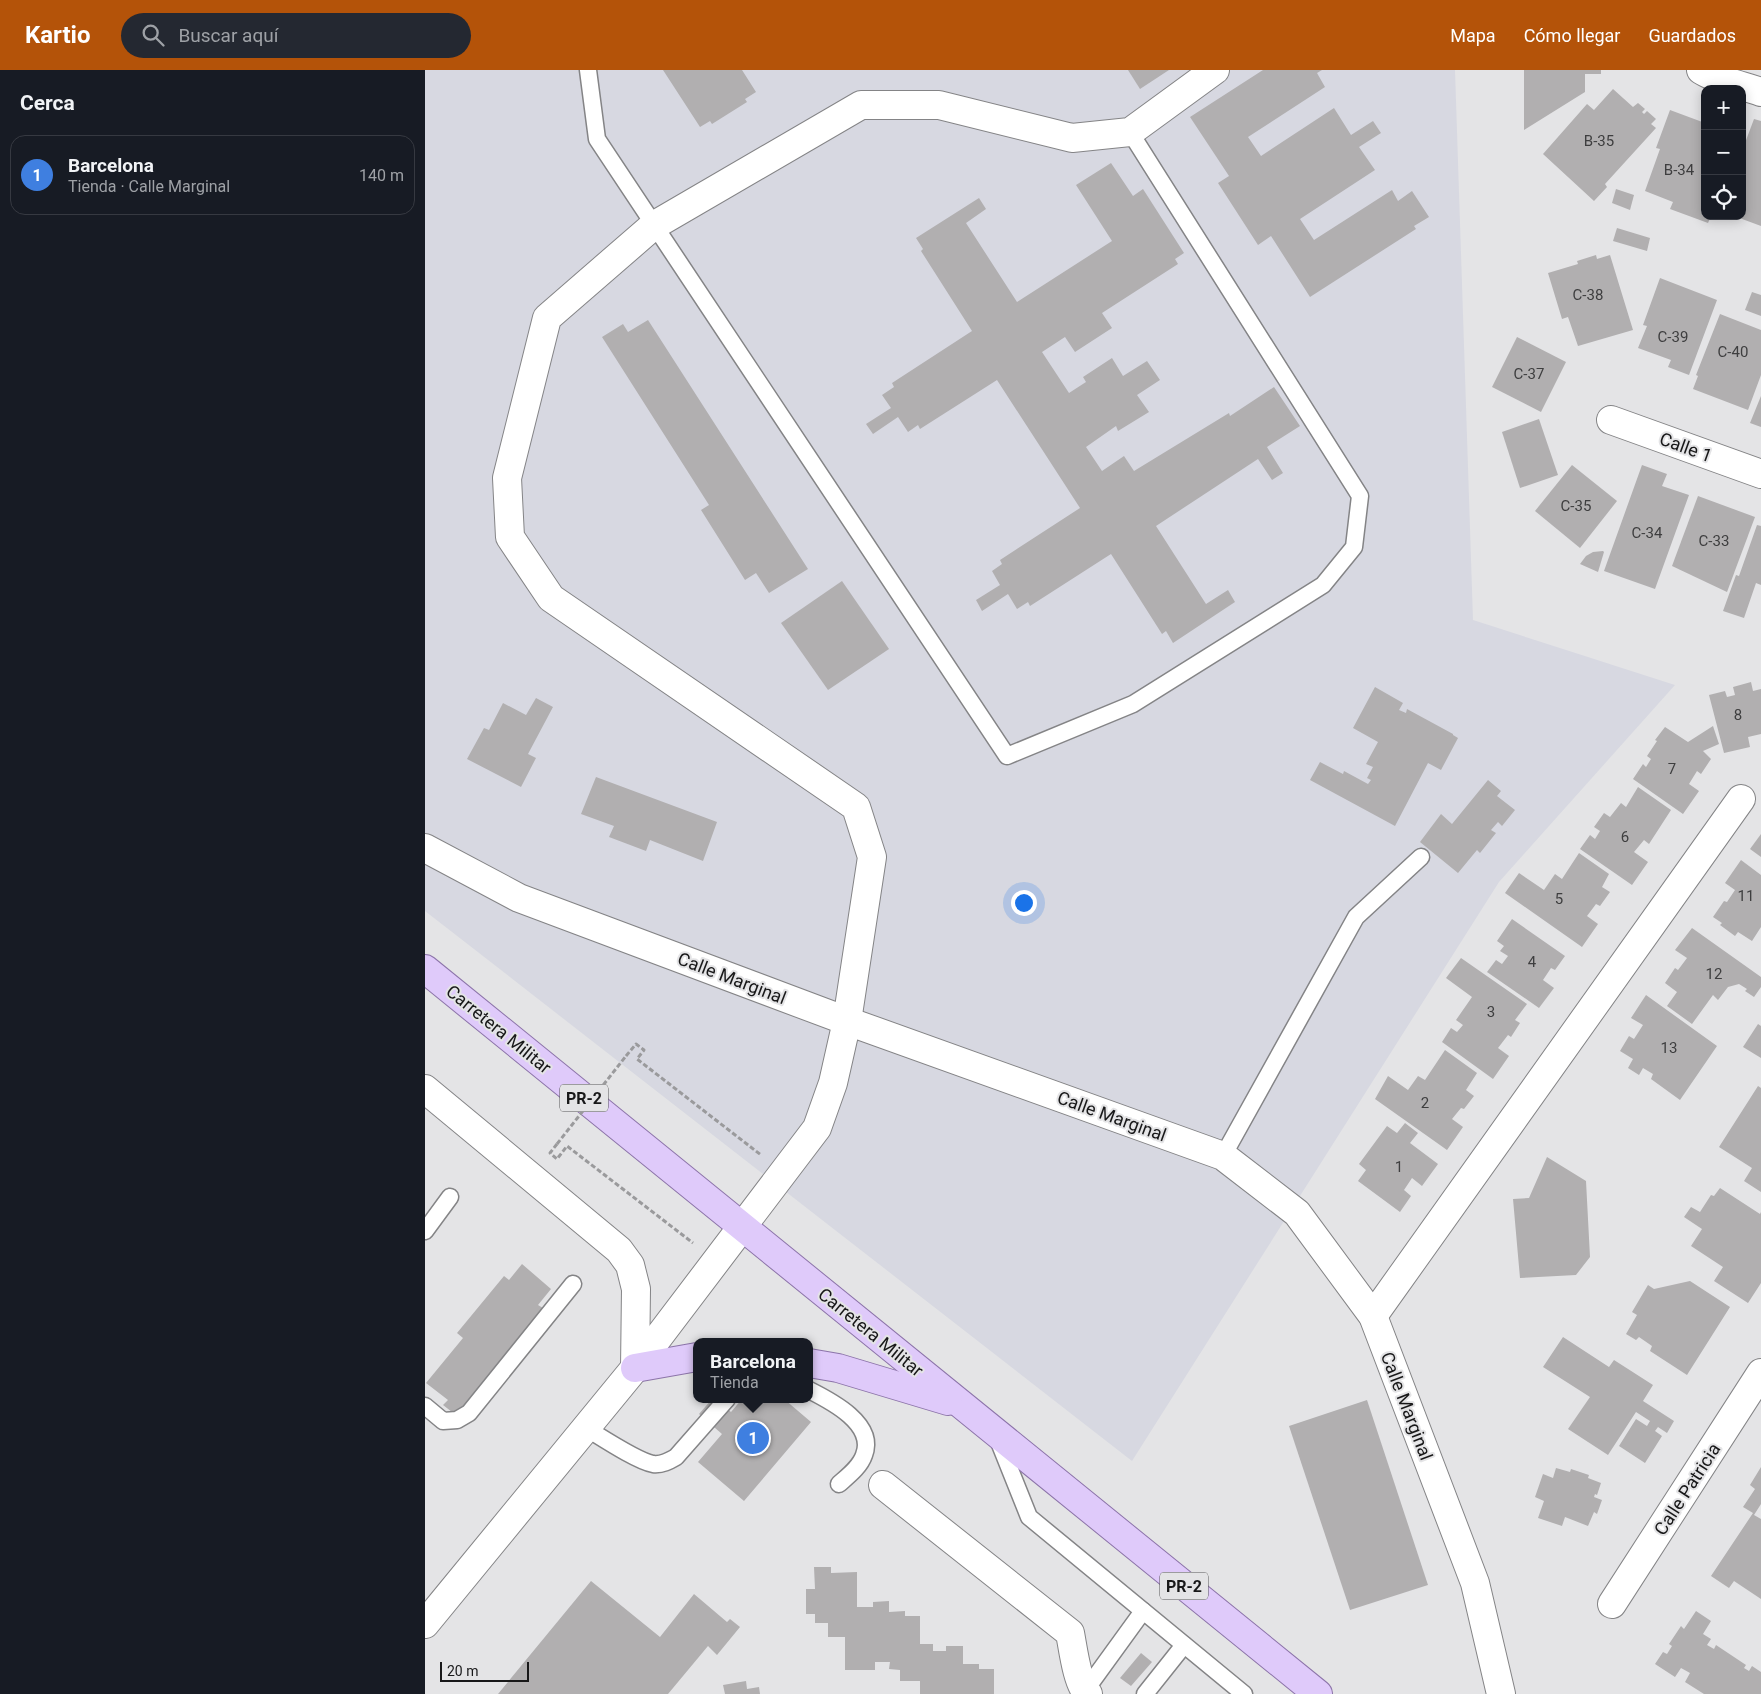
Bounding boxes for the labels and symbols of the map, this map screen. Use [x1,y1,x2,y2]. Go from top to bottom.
house number: B-35 [1584,132,1614,150]
house number: B-34 [1664,161,1695,179]
house number: C-38 [1573,286,1603,304]
house number: C-39 [1658,328,1688,346]
house number: C-40 [1718,343,1748,361]
house number: C-37 [1514,365,1544,383]
street label: Calle 1 [1657,428,1715,466]
house number: C-35 [1561,497,1591,515]
house number: C-34 [1632,524,1663,542]
house number: C-33 [1699,532,1729,550]
house number: 8 [1734,706,1742,724]
house number: 7 [1668,760,1676,778]
house number: 6 [1621,828,1629,846]
house number: 11 [1738,887,1754,905]
your location [1011,890,1037,916]
house number: 5 [1555,890,1563,908]
street label: Calle Marginal [675,948,789,1008]
house number: 4 [1528,953,1537,971]
house number: 12 [1706,965,1722,983]
street label: Carretera Militar [442,980,556,1078]
house number: 3 [1487,1003,1495,1021]
house number: 13 [1661,1039,1677,1057]
road number: PR-2 [560,1084,608,1112]
street label: Calle Marginal [1055,1087,1169,1145]
house number: 2 [1421,1094,1429,1112]
house number: 1 [1395,1158,1403,1176]
street label: Carretera Militar [814,1283,928,1381]
street label: Calle Marginal [1377,1349,1437,1463]
pin: 1 [737,1419,769,1457]
street label: Calle Patricia [1650,1439,1724,1539]
road number: PR-2 [1160,1572,1208,1600]
scale bar [440,1659,529,1682]

